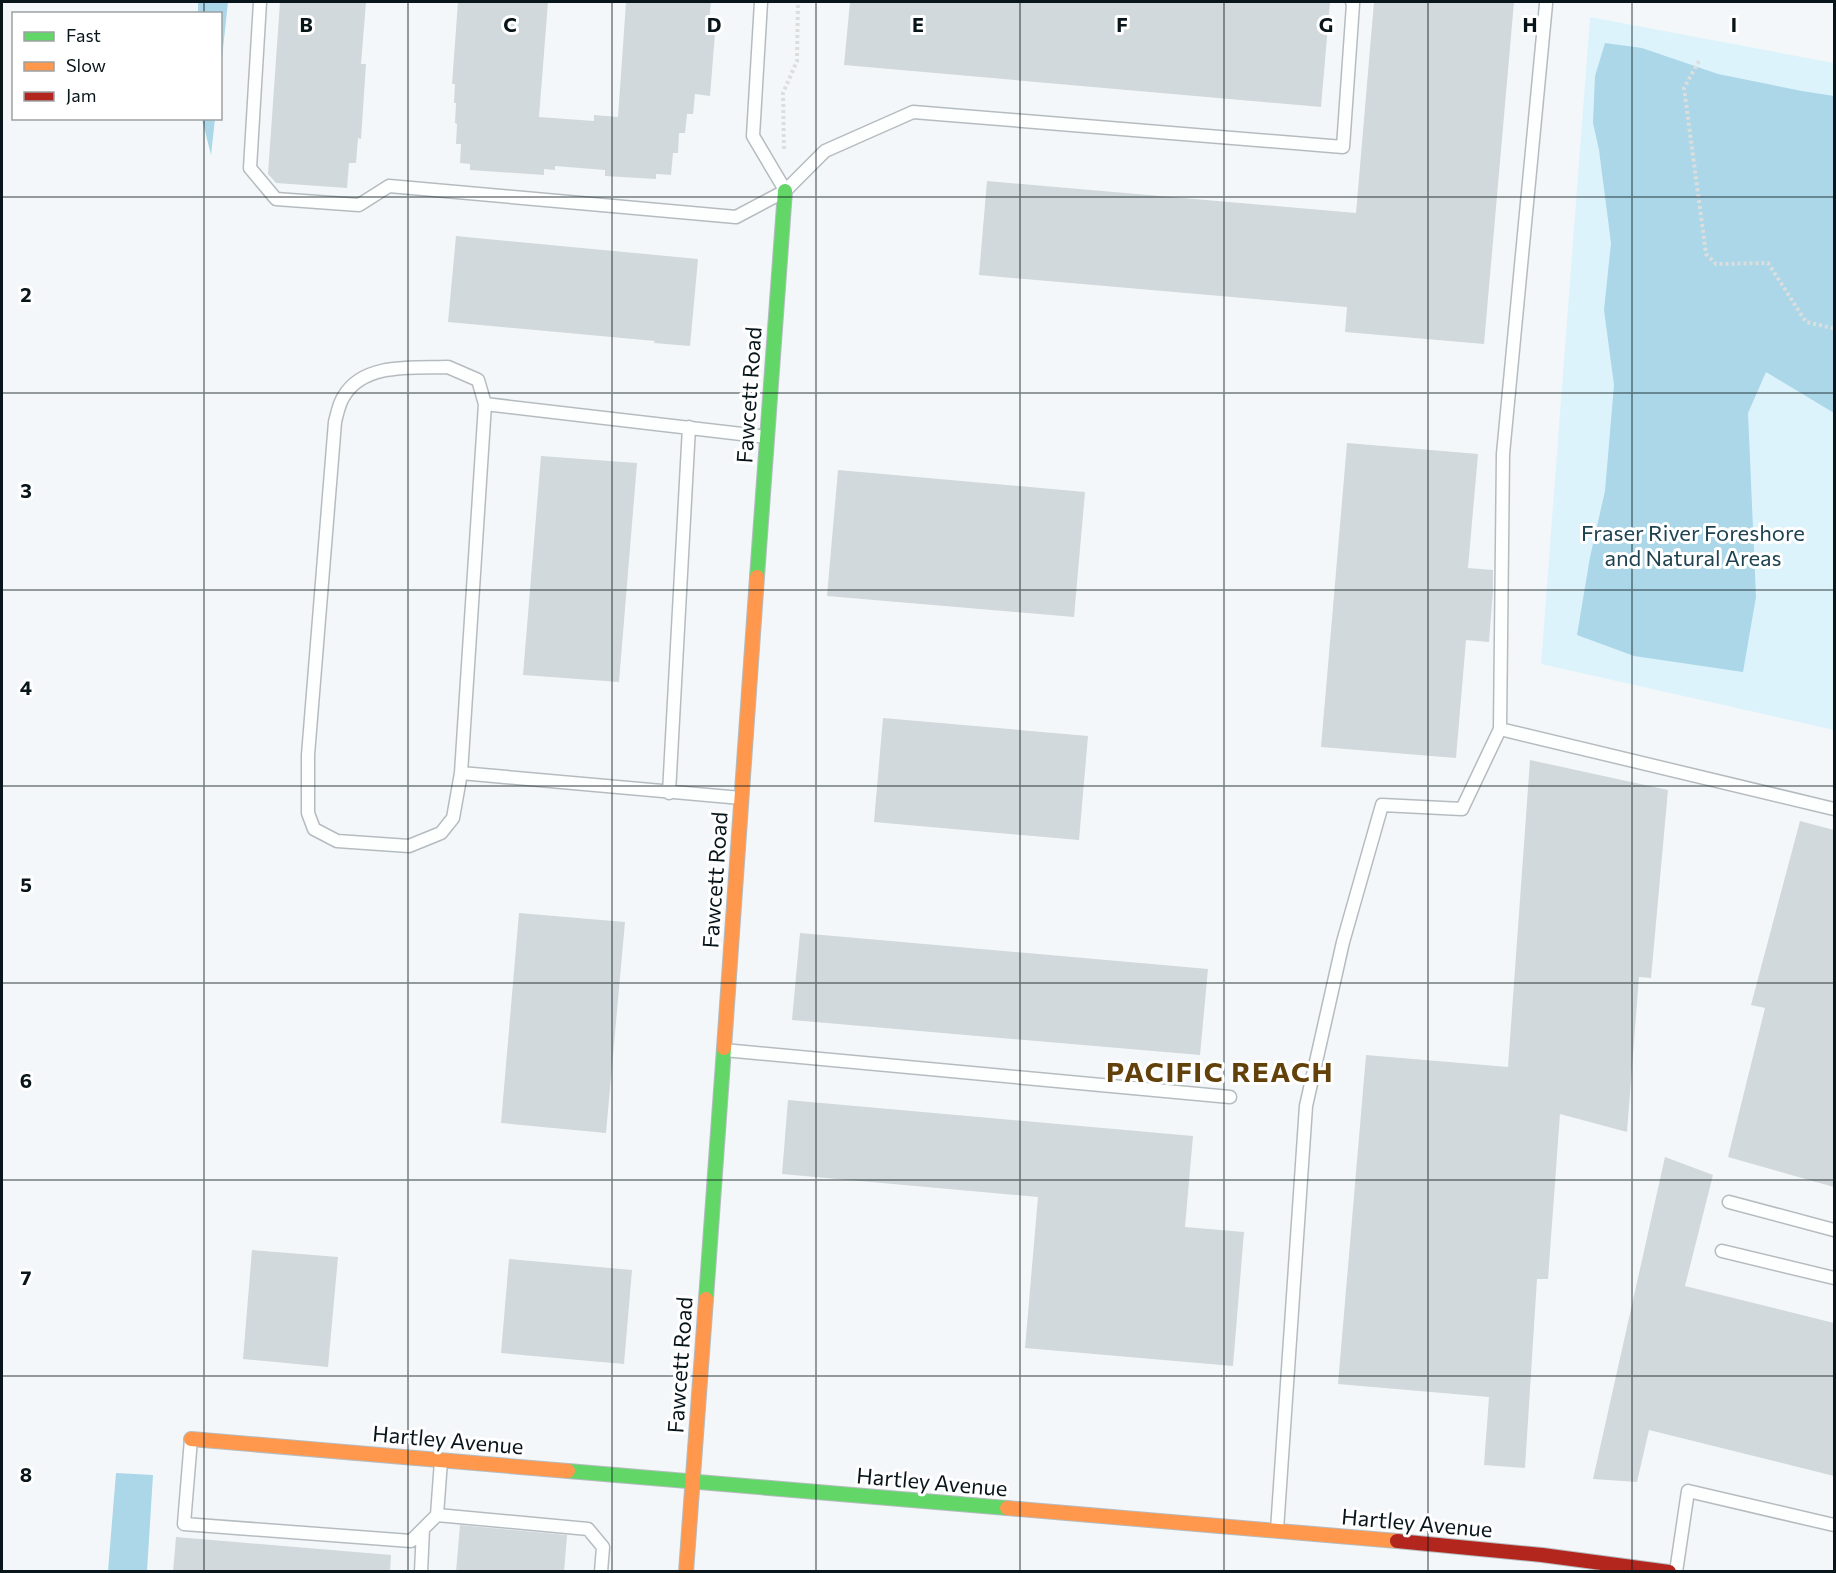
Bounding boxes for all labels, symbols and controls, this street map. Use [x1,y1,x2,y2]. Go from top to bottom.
legend [12,12,222,120]
text: B [299,12,313,36]
text: C [503,12,517,36]
text: D [707,12,721,36]
text: E [912,12,924,36]
text: F [1116,12,1128,36]
text: G [1319,12,1333,36]
text: H [1523,12,1538,36]
text: I [1731,12,1737,36]
text: Fast [66,24,101,46]
text: Slow [66,54,106,76]
text: Jam [66,84,96,106]
text: 2 [20,282,32,306]
street label: Fawcett Road [730,326,767,464]
text: 3 [20,478,32,502]
park label: Fraser River Foreshore and Natural Areas [1581,519,1805,571]
text: 4 [20,675,32,699]
street label: Fawcett Road [696,811,733,949]
text: 5 [20,872,32,896]
district label: PACIFIC REACH [1106,1054,1334,1088]
text: 6 [20,1068,32,1092]
text: 7 [21,1265,32,1289]
street label: Fawcett Road [661,1296,698,1434]
street label: Hartley Avenue [371,1419,525,1460]
street label: Hartley Avenue [855,1461,1009,1502]
text: 8 [20,1462,32,1486]
street label: Hartley Avenue [1340,1502,1494,1543]

